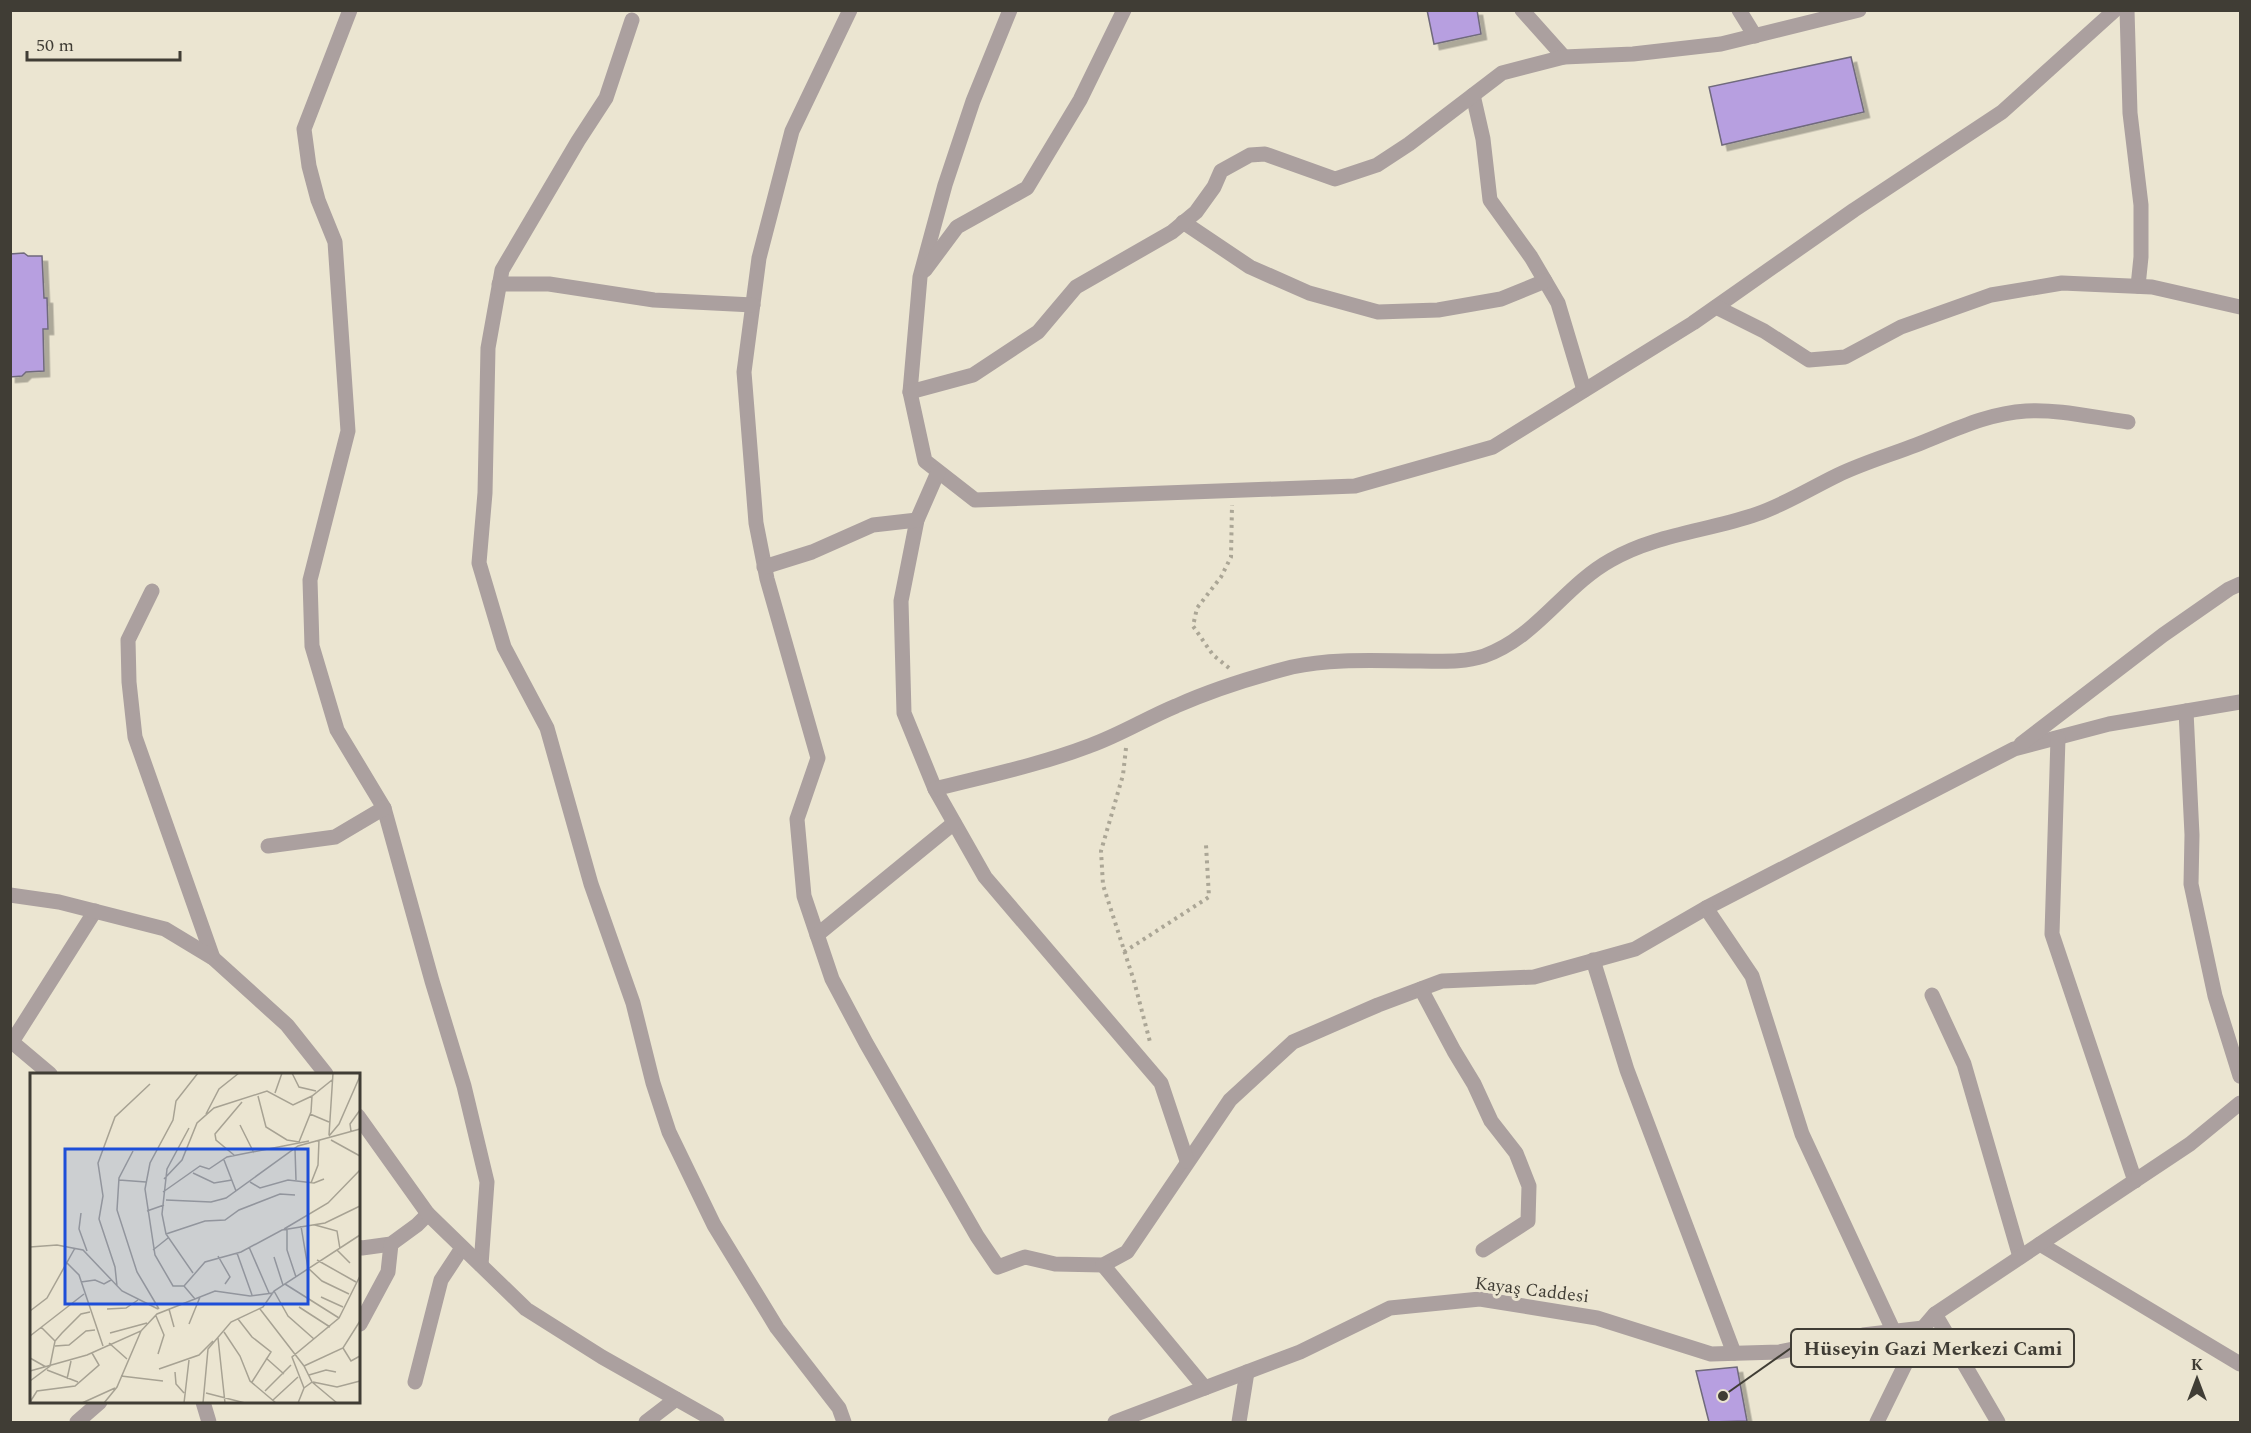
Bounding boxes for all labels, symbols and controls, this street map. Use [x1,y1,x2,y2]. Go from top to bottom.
scale bar [27,24,180,62]
text: 50 m [36,32,74,59]
inset map [30,1073,360,1403]
street label: Kayaş Caddesi [1473,1270,1591,1310]
callout: Hüseyin Gazi Merkezi Cami [1791,1329,2074,1367]
text: Hüseyin Gazi Merkezi Cami [1804,1334,2063,1364]
north arrow [2167,1349,2227,1409]
text: K [2191,1353,2204,1377]

